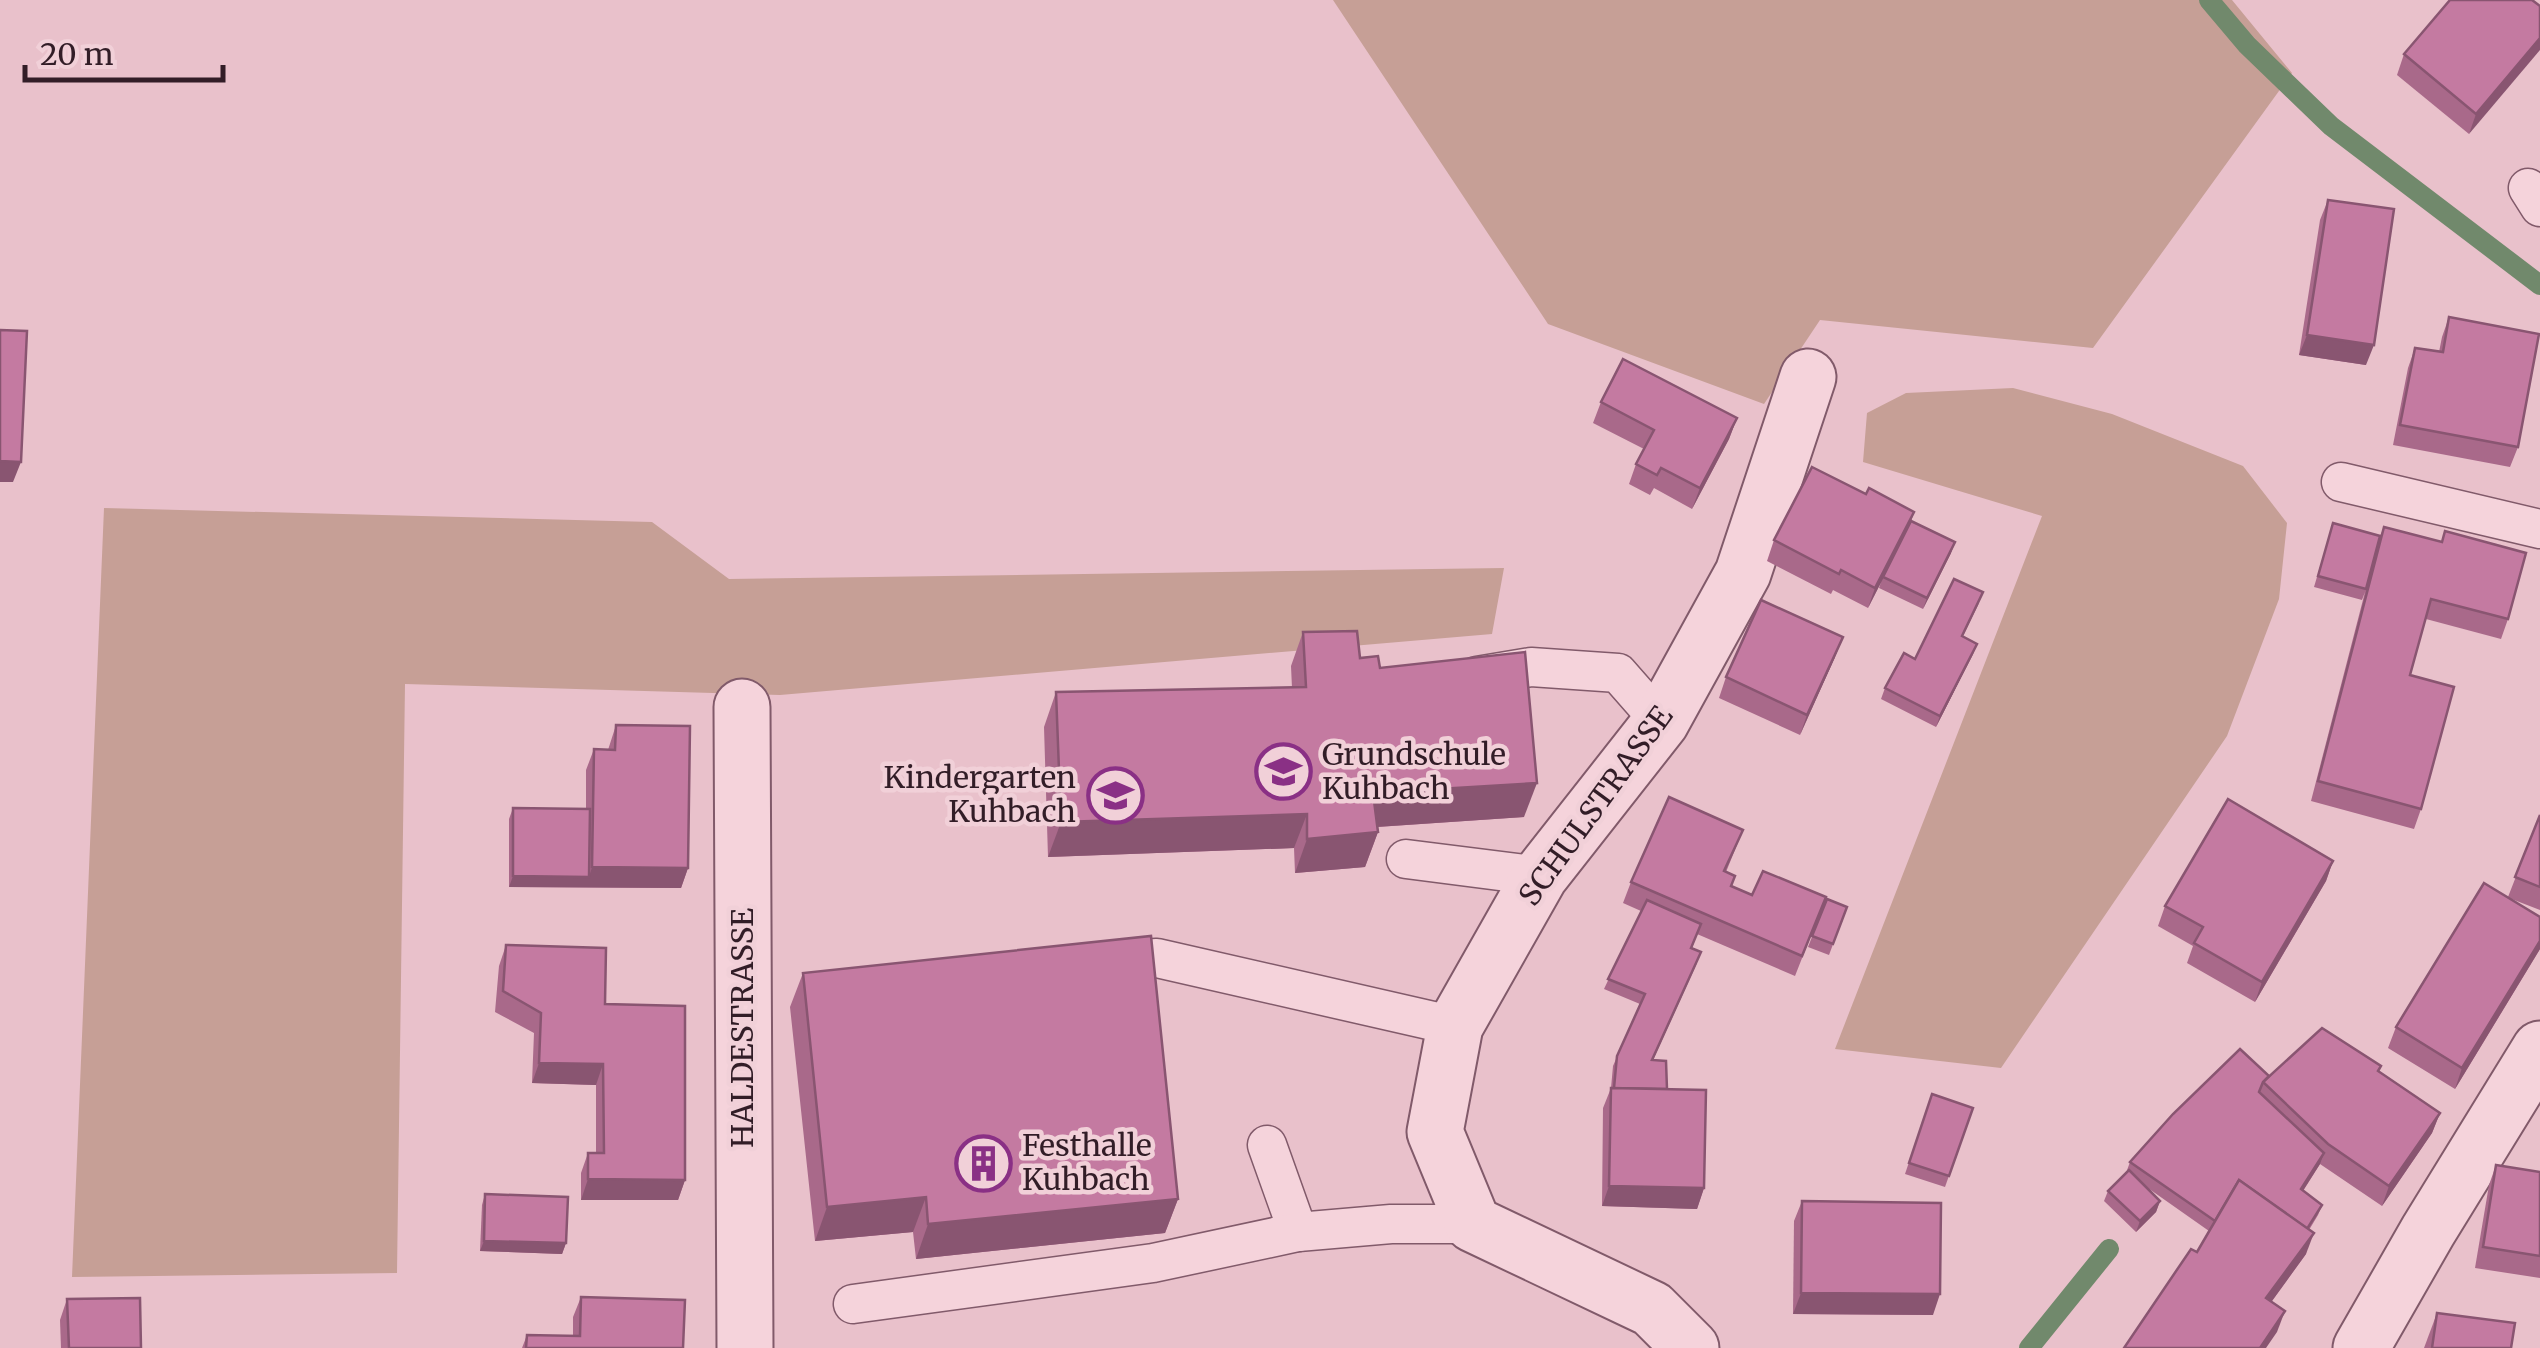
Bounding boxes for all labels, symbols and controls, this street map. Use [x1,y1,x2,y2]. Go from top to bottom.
scale bar [25,20,222,82]
text: 20 m [40,35,114,73]
street label: SCHULSTRASSE [1510,698,1680,913]
place label: Grundschule Kuhbach [1322,735,1506,807]
school or university icon: Grundschule Kuhbach [1253,742,1313,802]
place label: Kindergarten Kuhbach [884,758,1076,830]
school or university icon: Kindergarten Kuhbach [1085,765,1145,825]
street label: HALDESTRASSE [723,908,761,1148]
place label: Festhalle Kuhbach [1022,1126,1152,1198]
building icon: Festhalle Kuhbach [953,1133,1013,1193]

